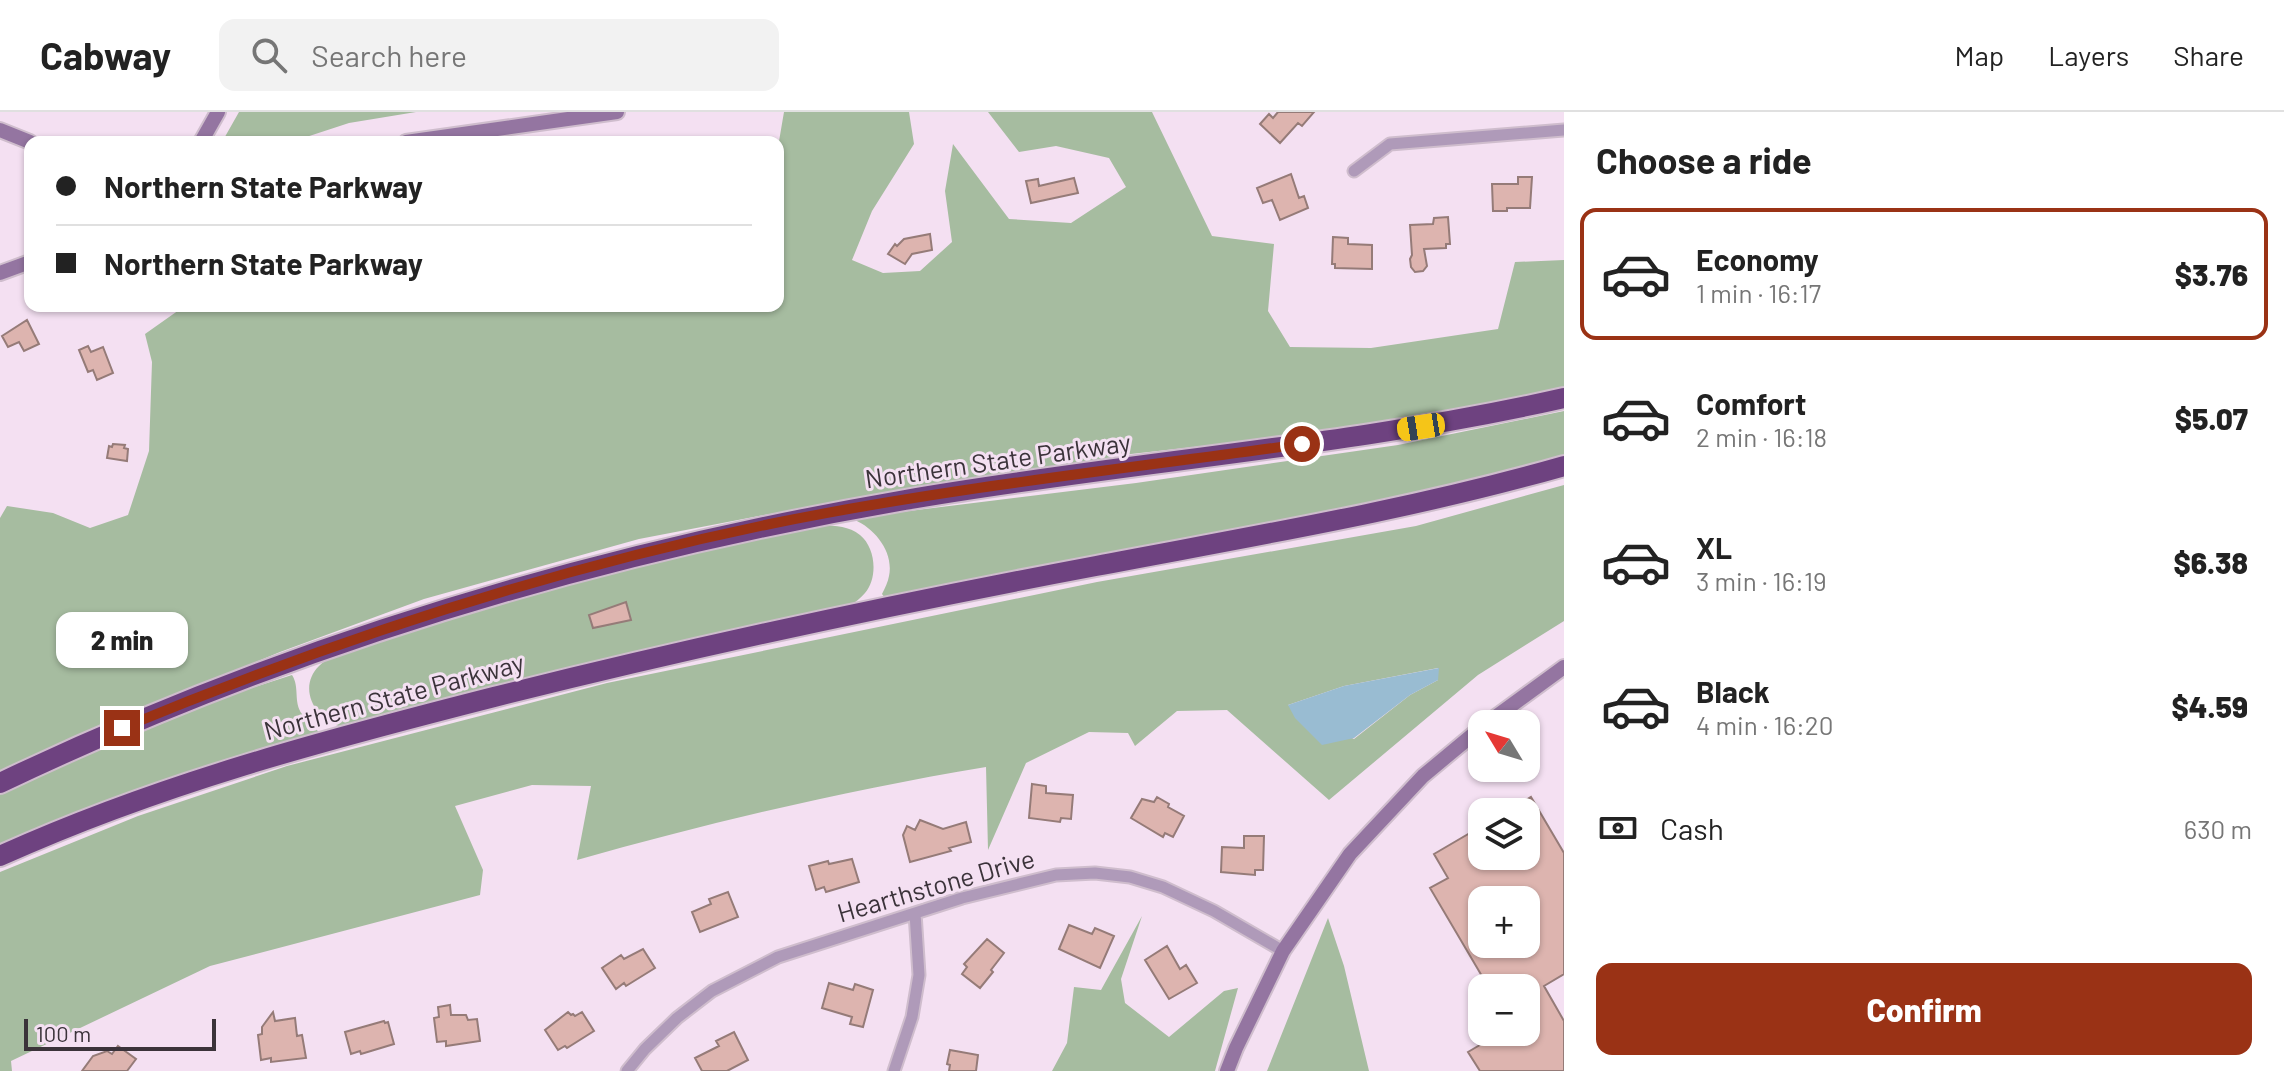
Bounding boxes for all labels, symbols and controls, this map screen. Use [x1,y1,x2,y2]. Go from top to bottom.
search box [219,19,779,91]
text: Cabway [40,32,171,78]
icon: search [247,33,291,77]
text: Search here [311,37,467,73]
text: Map [1954,38,2004,72]
text: Layers [2048,38,2129,72]
text: Share [2173,38,2244,72]
text: Choose a ride [1596,138,1812,181]
text: Northern State Parkway [104,168,423,204]
icon: car [1600,238,1672,310]
text: Economy [1696,241,1819,277]
text: Northern State Parkway [104,245,423,281]
text: $3.76 [2175,256,2248,292]
text: 1 min · 16:17 [1696,277,1821,308]
icon: car [1600,382,1672,454]
text: Comfort [1696,385,1806,421]
text: $5.07 [2175,400,2248,436]
car [1395,411,1447,443]
text: 2 min · 16:18 [1696,421,1827,452]
street label: Northern State Parkway [863,426,1133,494]
route start [1284,426,1320,462]
icon: car [1600,526,1672,598]
text: XL [1696,529,1732,565]
text: $6.38 [2173,544,2248,580]
text: 3 min · 16:19 [1696,565,1827,596]
callout: 2 min [56,612,188,668]
text: 2 min [91,624,153,655]
street label: Northern State Parkway [260,646,527,745]
icon: car [1600,670,1672,742]
text: Black [1696,673,1770,709]
text: $4.59 [2172,688,2248,724]
text: 4 min · 16:20 [1696,709,1833,740]
route end [104,710,140,746]
north arrow [1468,710,1540,782]
map controls [1468,710,1540,1046]
button: layers [1468,798,1540,870]
icon: cash [1596,806,1640,850]
text: Cash [1660,810,1724,846]
text: 630 m [2184,813,2252,844]
street label: Hearthstone Drive [833,842,1038,928]
button: + [1468,886,1540,958]
button: Confirm [1596,963,2252,1055]
button: − [1468,974,1540,1046]
scale bar [24,1015,216,1051]
text: 100 m [36,1020,91,1046]

